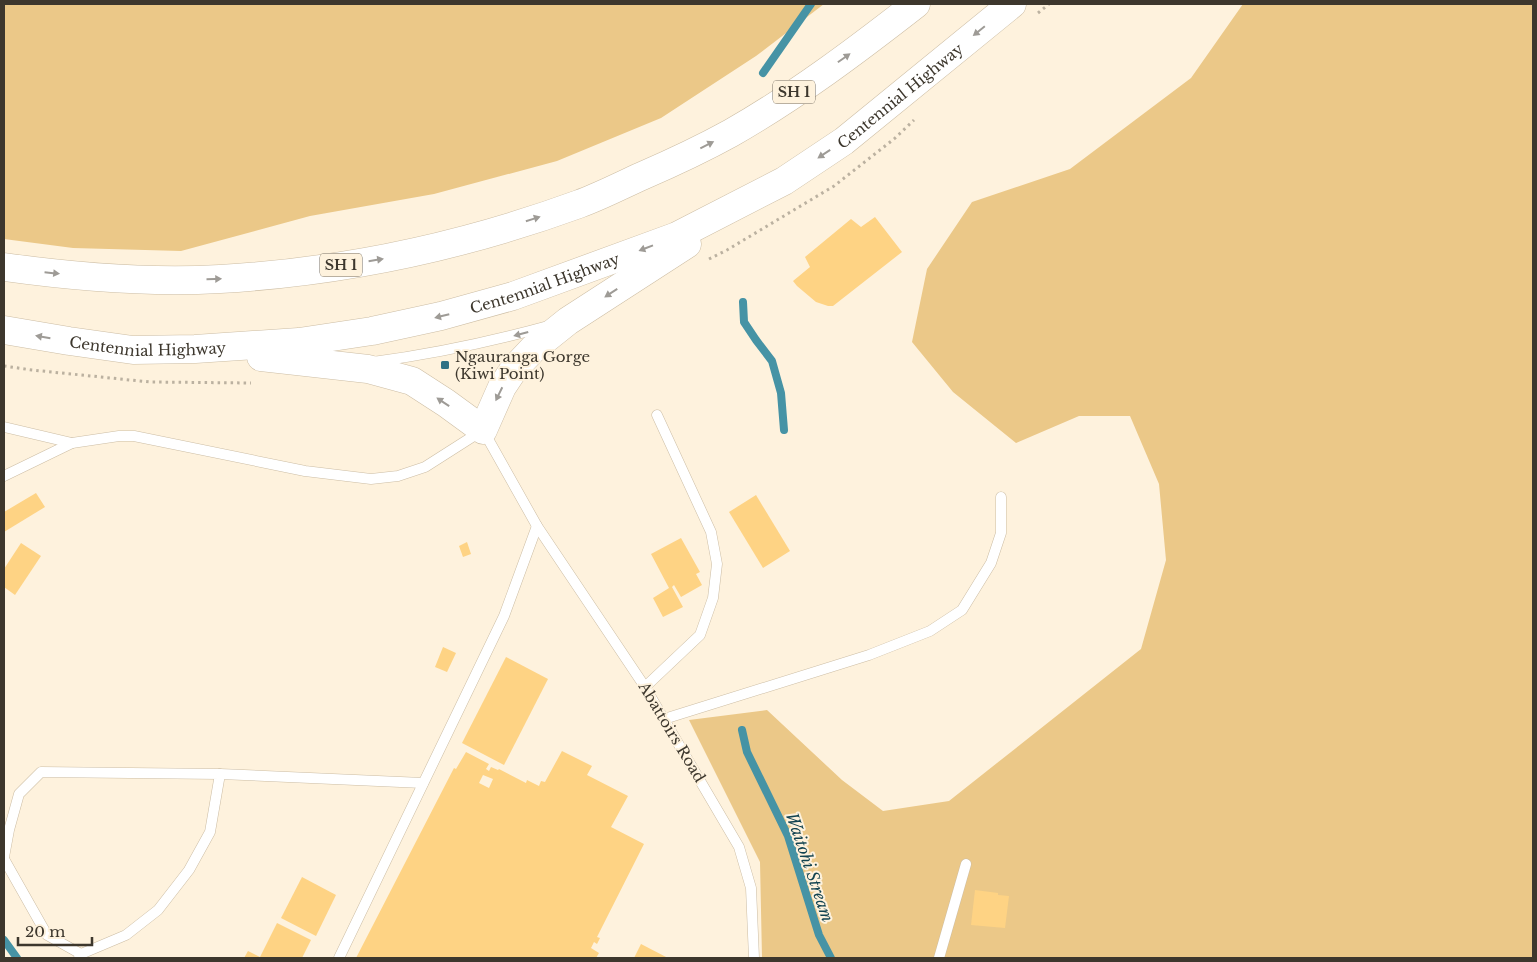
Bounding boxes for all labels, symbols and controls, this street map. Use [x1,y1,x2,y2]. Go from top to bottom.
one-way arrow [972,26,985,37]
street label: Centennial Highway [833,38,967,152]
one-way arrow [838,53,851,63]
road number: SH 1 [773,80,815,104]
one-way arrow [700,141,714,149]
one-way arrow [818,149,831,159]
one-way arrow [525,215,540,222]
one-way arrow [639,244,653,252]
street label: Centennial Highway [468,248,622,317]
road number: SH 1 [320,254,362,276]
one-way arrow [368,255,384,263]
one-way arrow [44,270,60,278]
one-way arrow [207,274,223,282]
one-way arrow [604,288,618,298]
one-way arrow [435,312,450,320]
one-way arrow [513,330,528,338]
one-way arrow [34,332,50,340]
street label: Centennial Highway [68,332,227,360]
place label: Ngauranga Gorge (Kiwi Point) [455,347,590,383]
marker: Ngauranga Gorge (Kiwi Point) [439,359,451,371]
one-way arrow [495,387,503,401]
one-way arrow [437,397,450,407]
street label: Abattoirs Road [634,677,710,786]
water label: Waitohi Stream [782,809,838,925]
scale bar [18,914,91,946]
text: 20 m [25,922,65,941]

